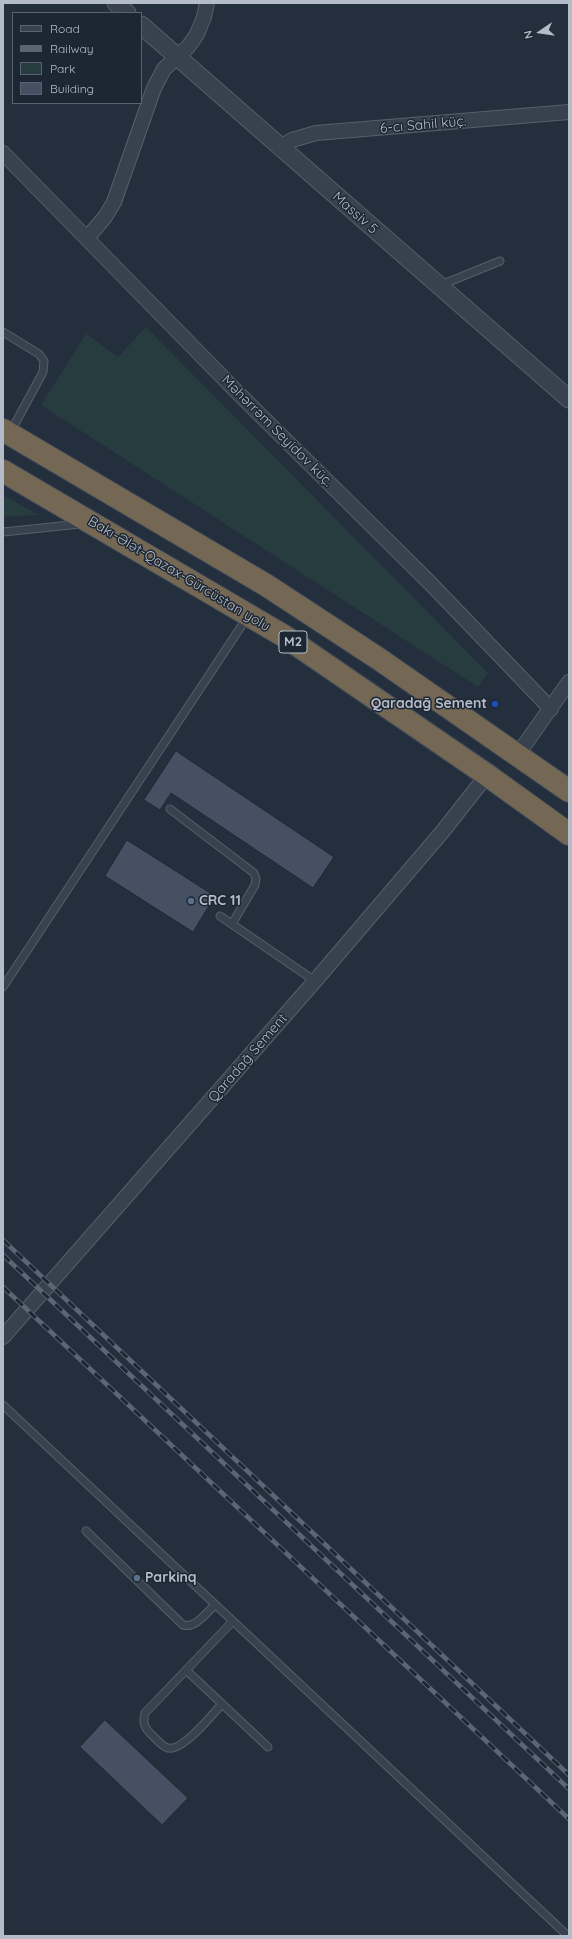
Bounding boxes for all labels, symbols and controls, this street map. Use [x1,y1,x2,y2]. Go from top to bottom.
legend [12,12,142,104]
north arrow [520,12,560,52]
text: Road [50,21,80,36]
text: N [521,29,536,40]
text: Railway [50,41,94,56]
text: Park [50,61,75,76]
text: Building [50,81,94,96]
street label: 6-cı Sahil küç. [379,113,467,137]
street label: Massiv 5 [329,188,381,238]
street label: Məhərrəm Seyidov küç. [218,372,336,490]
street label: Bakı-Ələt-Qazax-Gürcüstan yolu [85,513,273,635]
road number: M2 [279,631,307,653]
place label: Qaradağ Sement [371,696,487,712]
marker: Qaradağ Sement [490,699,500,709]
place label: CRC 11 [199,893,241,909]
marker: CRC 11 [186,896,196,906]
street label: Qaradağ Sement [205,1010,291,1106]
place label: Parkinq [145,1570,197,1586]
marker: Parkinq [132,1573,142,1583]

